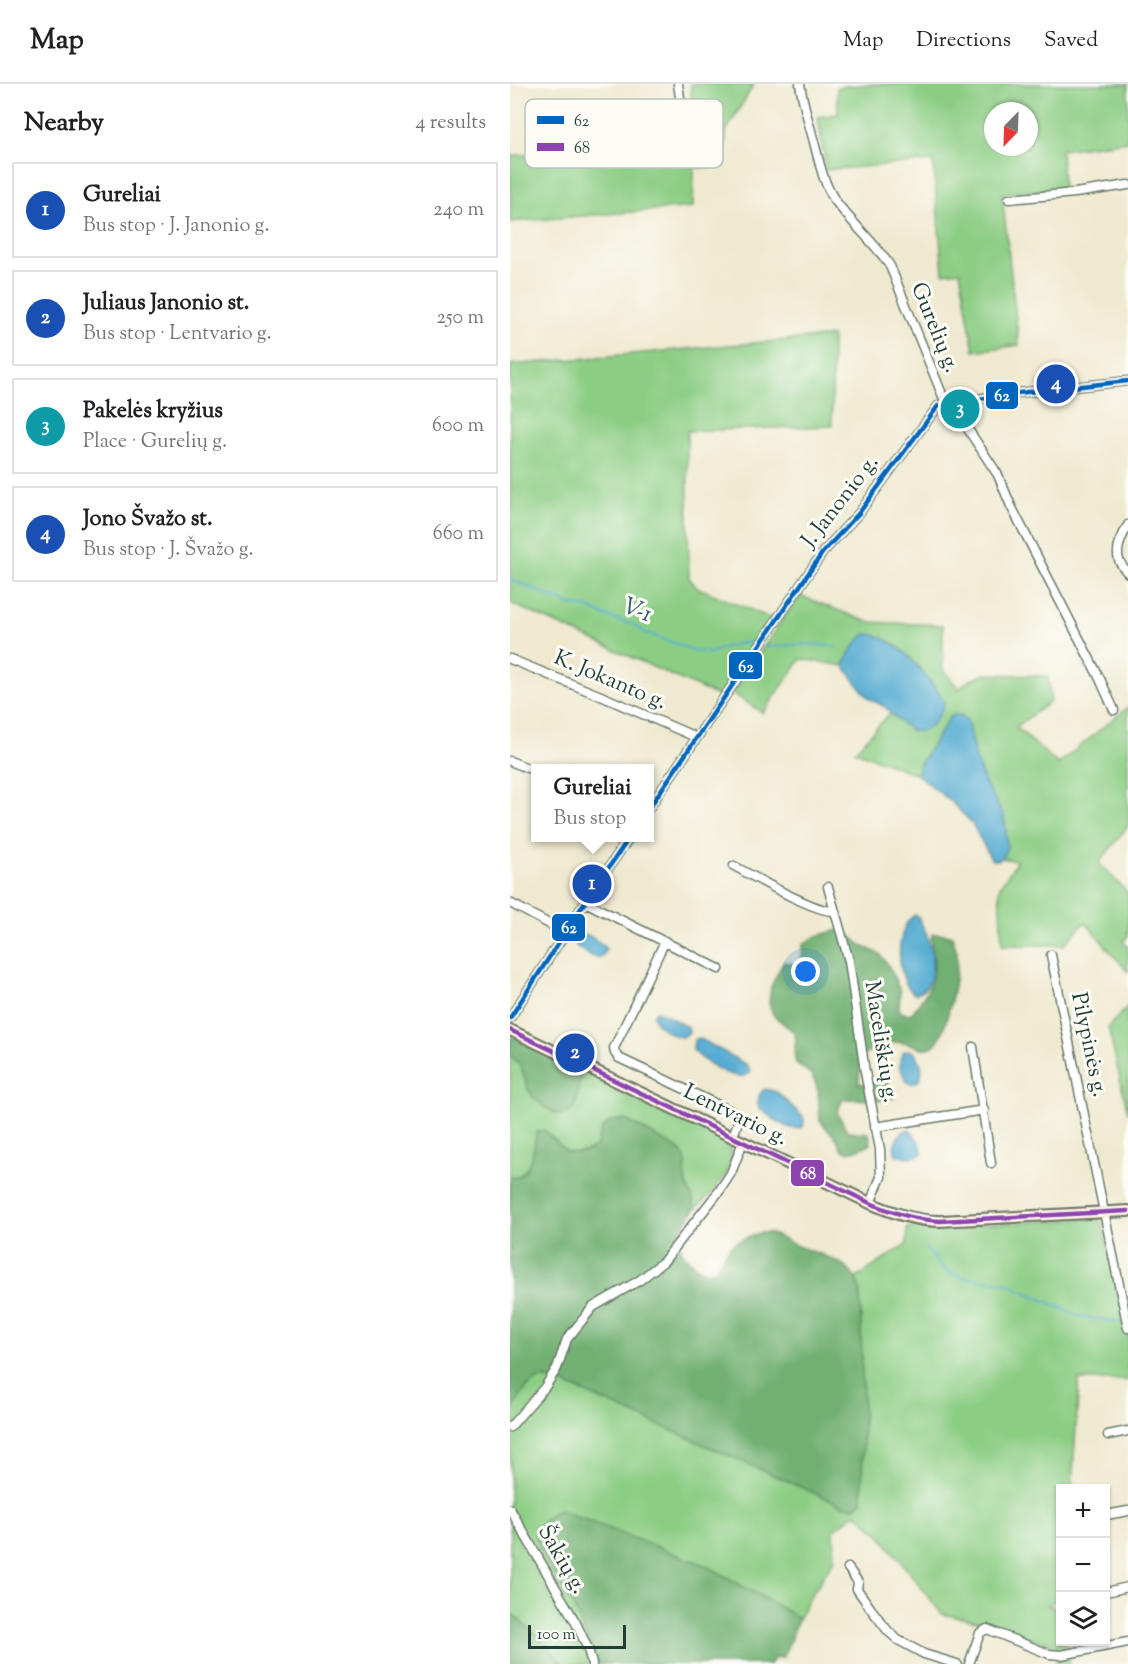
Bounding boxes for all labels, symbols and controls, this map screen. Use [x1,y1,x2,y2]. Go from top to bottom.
text: Map [30,21,84,61]
text: Map [843,26,883,56]
text: Directions [916,26,1011,56]
text: Saved [1044,26,1098,56]
legend [525,99,723,168]
north arrow [984,102,1038,156]
text: Nearby [24,105,104,142]
text: 4 results [415,109,486,138]
text: 62 [574,111,590,134]
text: 68 [574,138,590,161]
text: Gureliai [83,180,161,212]
text: 1 [42,196,49,225]
text: 240 m [433,196,484,225]
text: Bus stop · J. Janonio g. [83,212,269,241]
street label: Gurelių g. [901,278,967,378]
text: Juliaus Janonio st. [83,288,249,320]
text: 2 [41,304,50,333]
text: 250 m [436,304,484,333]
text: Bus stop · Lentvario g. [83,320,272,349]
pin: 4 [1036,362,1076,406]
line badge: 62 [985,381,1019,410]
pin: 3 [940,386,980,432]
text: 62 [994,386,1010,409]
text: Pakelės kryžius [83,396,223,428]
text: 3 [41,412,50,441]
text: 600 m [432,412,484,441]
text: Place · Gurelių g. [83,428,227,457]
street label: J. Janonio g. [794,449,887,556]
text: Jono Švažo st. [83,504,212,536]
text: 4 [40,520,51,549]
text: 660 m [433,520,484,549]
text: Bus stop · J. Švažo g. [83,536,254,565]
water label: V-1 [618,590,656,632]
street label: K. Jokanto g. [549,643,671,719]
line badge: 62 [728,651,763,680]
text: 62 [738,657,754,680]
popup [531,764,654,842]
text: Gureliai [554,773,631,805]
text: Bus stop [554,805,626,834]
pin: 1 [572,862,611,906]
line badge: 62 [551,913,586,942]
text: 62 [561,918,577,941]
your location [791,957,820,986]
street label: Maceliškių g. [855,979,905,1105]
street label: Pilypinės g. [1061,990,1115,1100]
pin: 2 [556,1030,594,1076]
street label: Lentvario g. [677,1077,793,1155]
line badge: 68 [790,1159,825,1187]
text: 68 [800,1164,816,1187]
map controls [1056,1484,1110,1646]
button: + [1056,1484,1110,1538]
street label: Šakių g. [528,1519,594,1600]
button: − [1056,1538,1110,1592]
button: layers [1056,1592,1110,1646]
scale bar [528,1622,626,1650]
text: 100 m [537,1624,576,1647]

